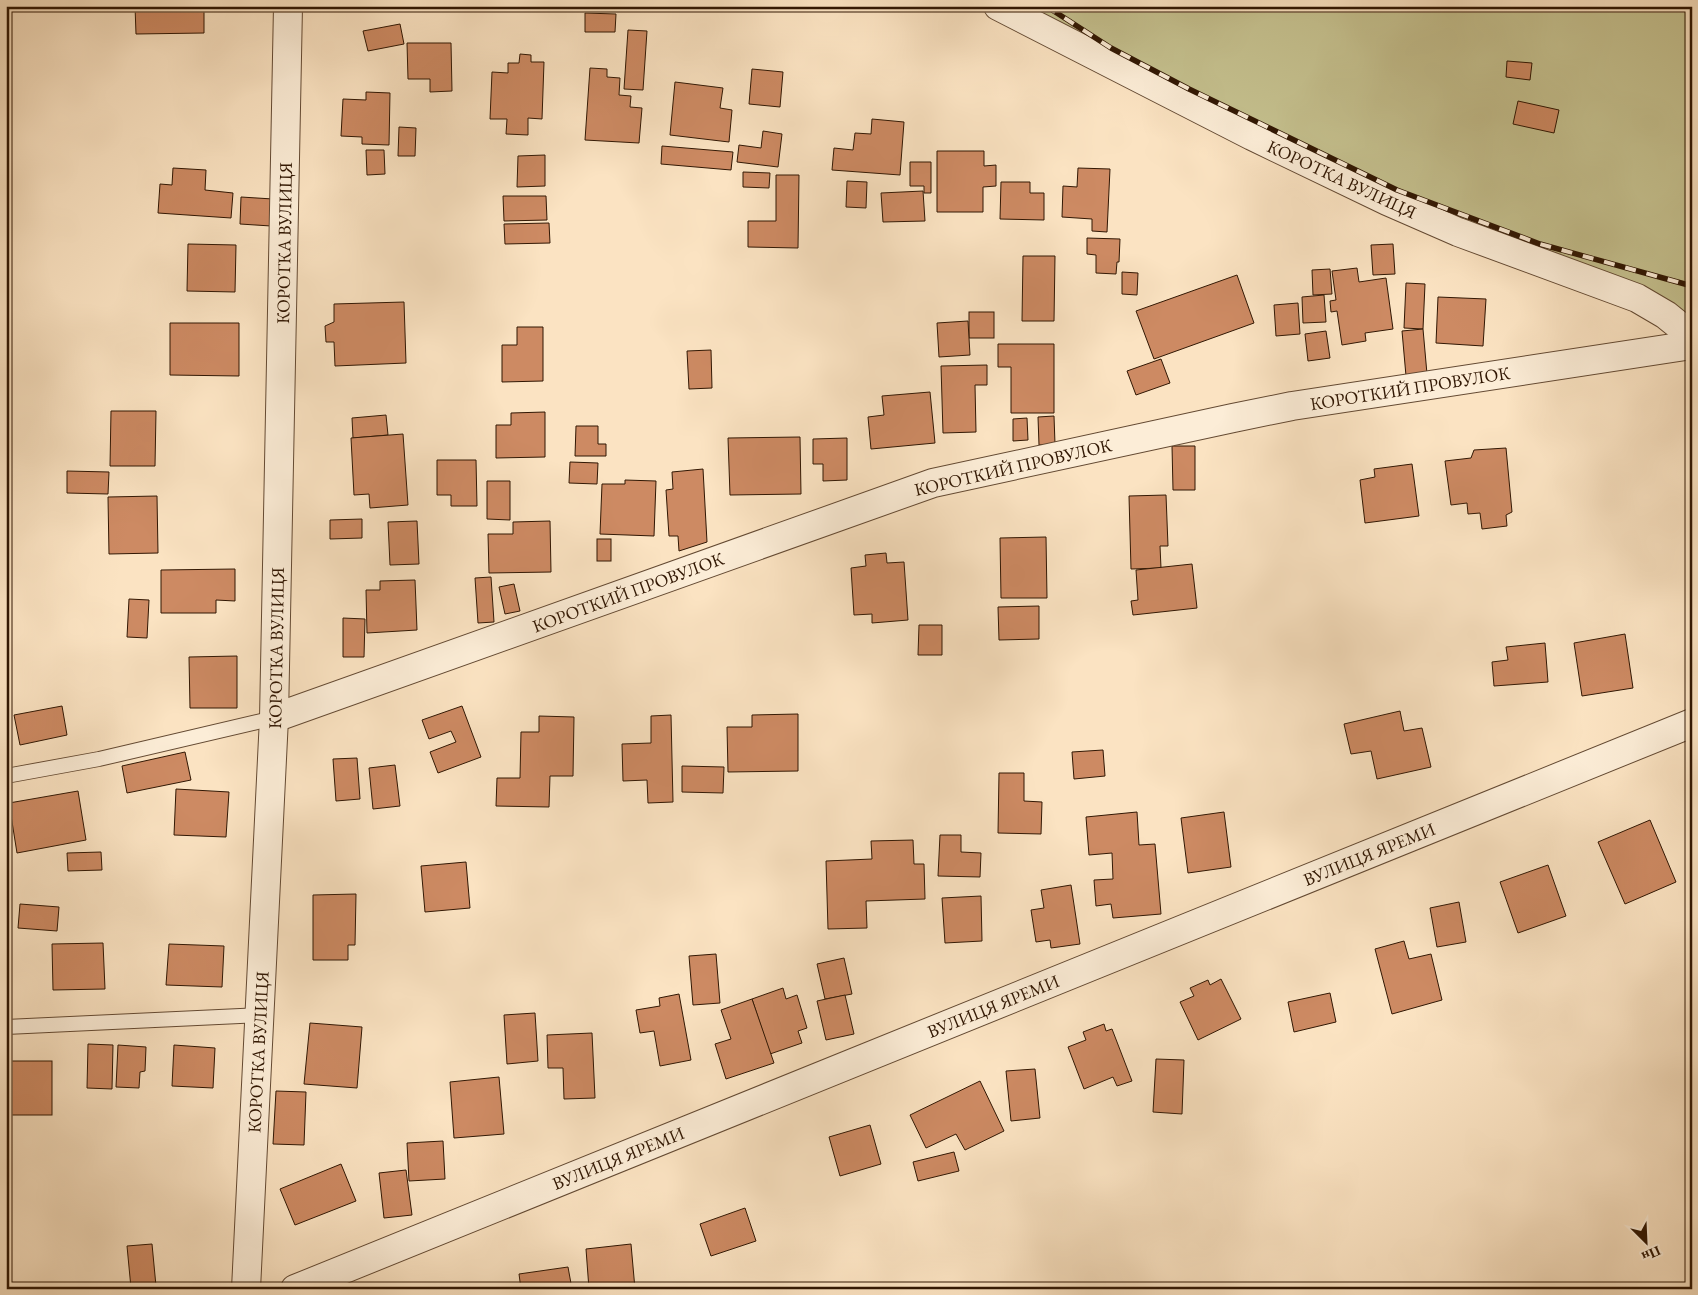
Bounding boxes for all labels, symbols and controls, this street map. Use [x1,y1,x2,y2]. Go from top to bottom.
street label: КОРОТКА ВУЛИЦЯ [1264,134,1420,224]
street label: КОРОТКА ВУЛИЦЯ [271,162,297,324]
street label: КОРОТКИЙ ПРОВУЛОК [1308,361,1512,415]
street label: КОРОТКИЙ ПРОВУЛОК [912,433,1114,501]
street label: КОРОТКИЙ ПРОВУЛОК [529,547,727,637]
street label: КОРОТКА ВУЛИЦЯ [263,567,289,729]
street label: ВУЛИЦЯ ЯРЕМИ [1300,817,1439,891]
street label: ВУЛИЦЯ ЯРЕМИ [924,969,1063,1043]
street label: КОРОТКА ВУЛИЦЯ [242,971,274,1133]
street label: ВУЛИЦЯ ЯРЕМИ [549,1121,688,1195]
north arrow [1620,1218,1670,1268]
text: Пн [1639,1242,1664,1266]

